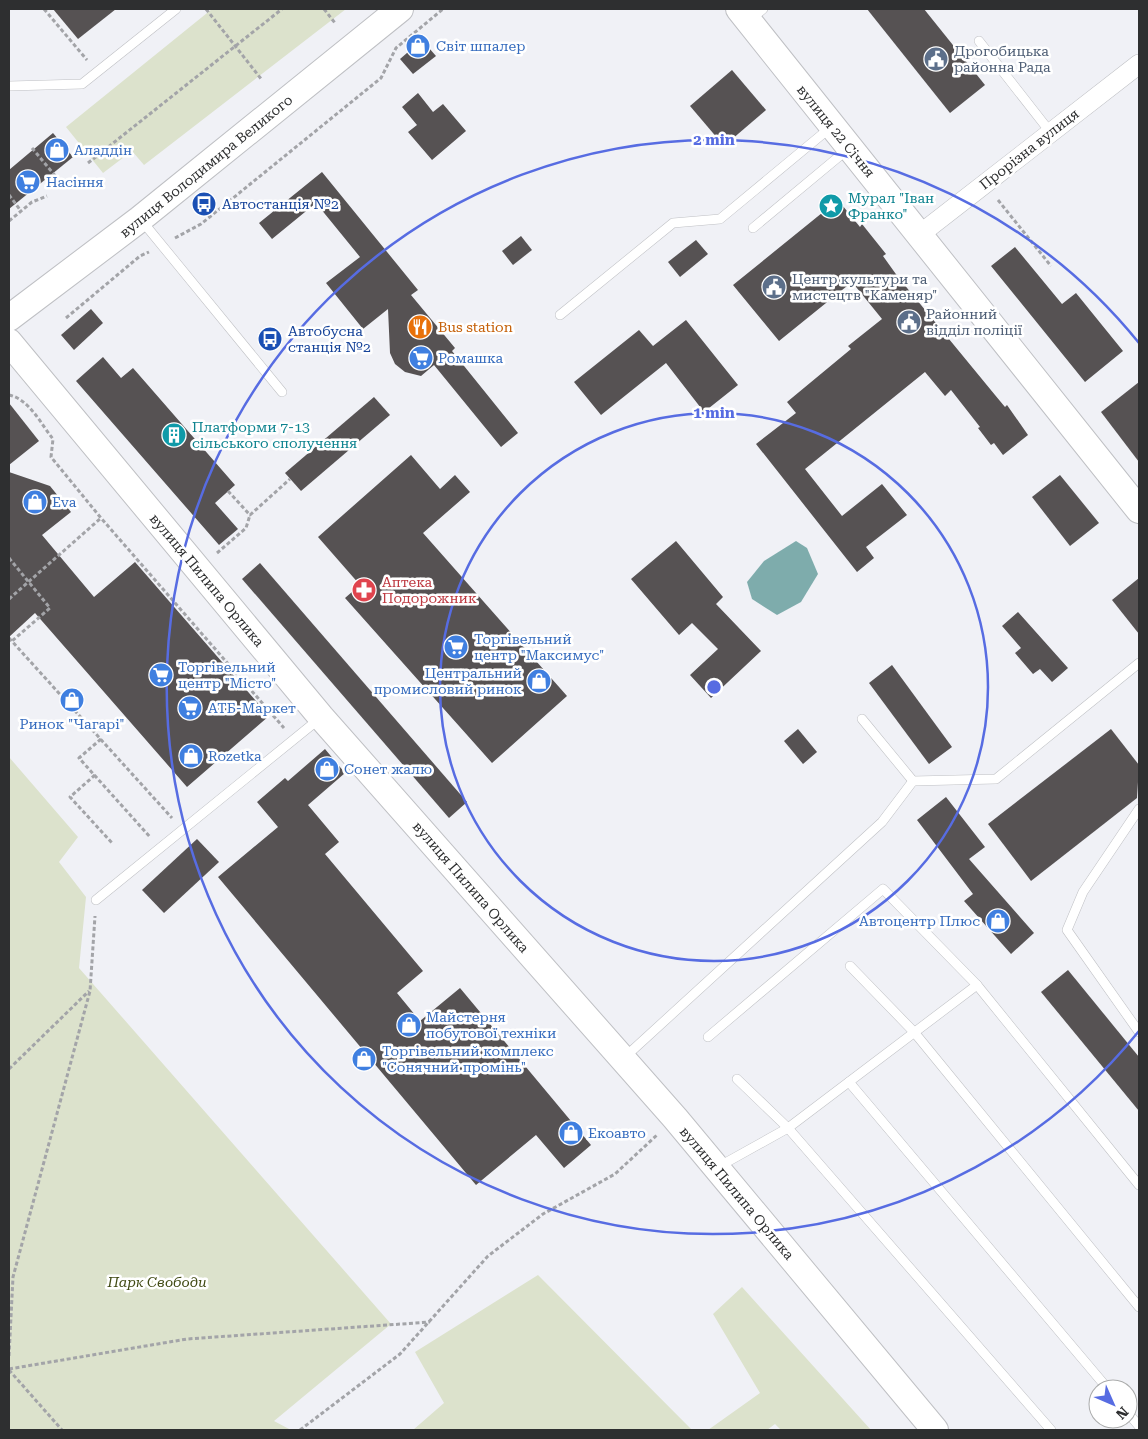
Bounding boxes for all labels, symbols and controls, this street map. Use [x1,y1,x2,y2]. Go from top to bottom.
shop icon: Світ шпалер [405,33,431,59]
place label: Світ шпалер [436,38,525,54]
place label: Дрогобицька районна Рада [954,43,1051,75]
public building icon: Дрогобицька районна Рада [923,46,949,72]
street label: вулиця 22 Січня [794,82,878,180]
street label: вулиця Володимира Великого [117,91,295,241]
street label: Прорізна вулиця [976,105,1082,193]
text: 2 min [693,131,735,149]
shop icon: Аладдін [44,137,70,163]
place label: Аладдін [74,142,132,158]
supermarket icon: Насіння [15,169,41,195]
place label: Насіння [46,174,103,190]
place label: Мурал "Іван Франко" [848,190,934,222]
bus stop icon: Автостанція №2 [191,191,217,217]
place icon: Мурал "Іван Франко" [818,193,844,219]
place label: Автостанція №2 [222,196,339,212]
place label: Центр культури та мистецтв "Каменяр" [792,271,937,303]
public building icon: Центр культури та мистецтв "Каменяр" [761,274,787,300]
place label: Районний відділ поліції [926,306,1023,338]
public building icon: Районний відділ поліції [896,309,922,335]
restaurant icon: Bus station [407,314,433,340]
place label: Bus station [438,319,513,335]
place label: Автобусна станція №2 [288,323,371,355]
bus stop icon: Автобусна станція №2 [257,326,283,352]
supermarket icon: Ромашка [408,345,434,371]
place label: Ромашка [438,350,503,366]
text: 1 min [693,404,735,422]
place label: Платформи 7-13 сільського сполучення [192,419,357,451]
building icon: Платформи 7-13 сільського сполучення [161,422,187,448]
shop icon: Eva [22,489,48,515]
place label: Eva [52,494,77,510]
street label: вулиця Пилипа Орлика [147,510,268,650]
place label: Аптека Подорожник [382,574,477,606]
pharmacy icon: Аптека Подорожник [351,577,377,603]
place label: Торгівельний центр "Максимус" [474,631,604,663]
supermarket icon: Торгівельний центр "Максимус" [443,634,469,660]
place label: Торгівельний центр "Місто" [178,659,276,691]
supermarket icon: Торгівельний центр "Місто" [148,662,174,688]
place label: Центральний промисловий ринок [374,665,522,697]
shop icon: Центральний промисловий ринок [526,668,552,694]
centre of rings [705,678,723,696]
shop icon: Ринок "Чагарі" [59,687,85,713]
supermarket icon: АТБ-Маркет [177,695,203,721]
place label: АТБ-Маркет [208,700,296,716]
place label: Ринок "Чагарі" [19,716,125,732]
shop icon: Rozetka [178,743,204,769]
place label: Rozetka [208,748,262,764]
shop icon: Сонет жалю [314,756,340,782]
place label: Сонет жалю [344,761,432,777]
street label: вулиця Пилипа Орлика [410,818,533,956]
shop icon: Автоцентр Плюс [985,908,1011,934]
place label: Автоцентр Плюс [859,913,980,929]
place label: Майстерня побутової техніки [426,1009,556,1041]
shop icon: Майстерня побутової техніки [396,1012,422,1038]
place label: Торгівельний комплекс "Сонячний промінь" [382,1043,554,1075]
shop icon: Торгівельний комплекс "Сонячний промінь" [351,1046,377,1072]
shop icon: Екоавто [558,1120,584,1146]
street label: вулиця Пилипа Орлика [677,1123,798,1263]
place label: Екоавто [588,1125,646,1141]
park label: Парк Свободи [106,1274,207,1290]
north arrow [1088,1379,1138,1429]
text: N [1113,1404,1132,1423]

